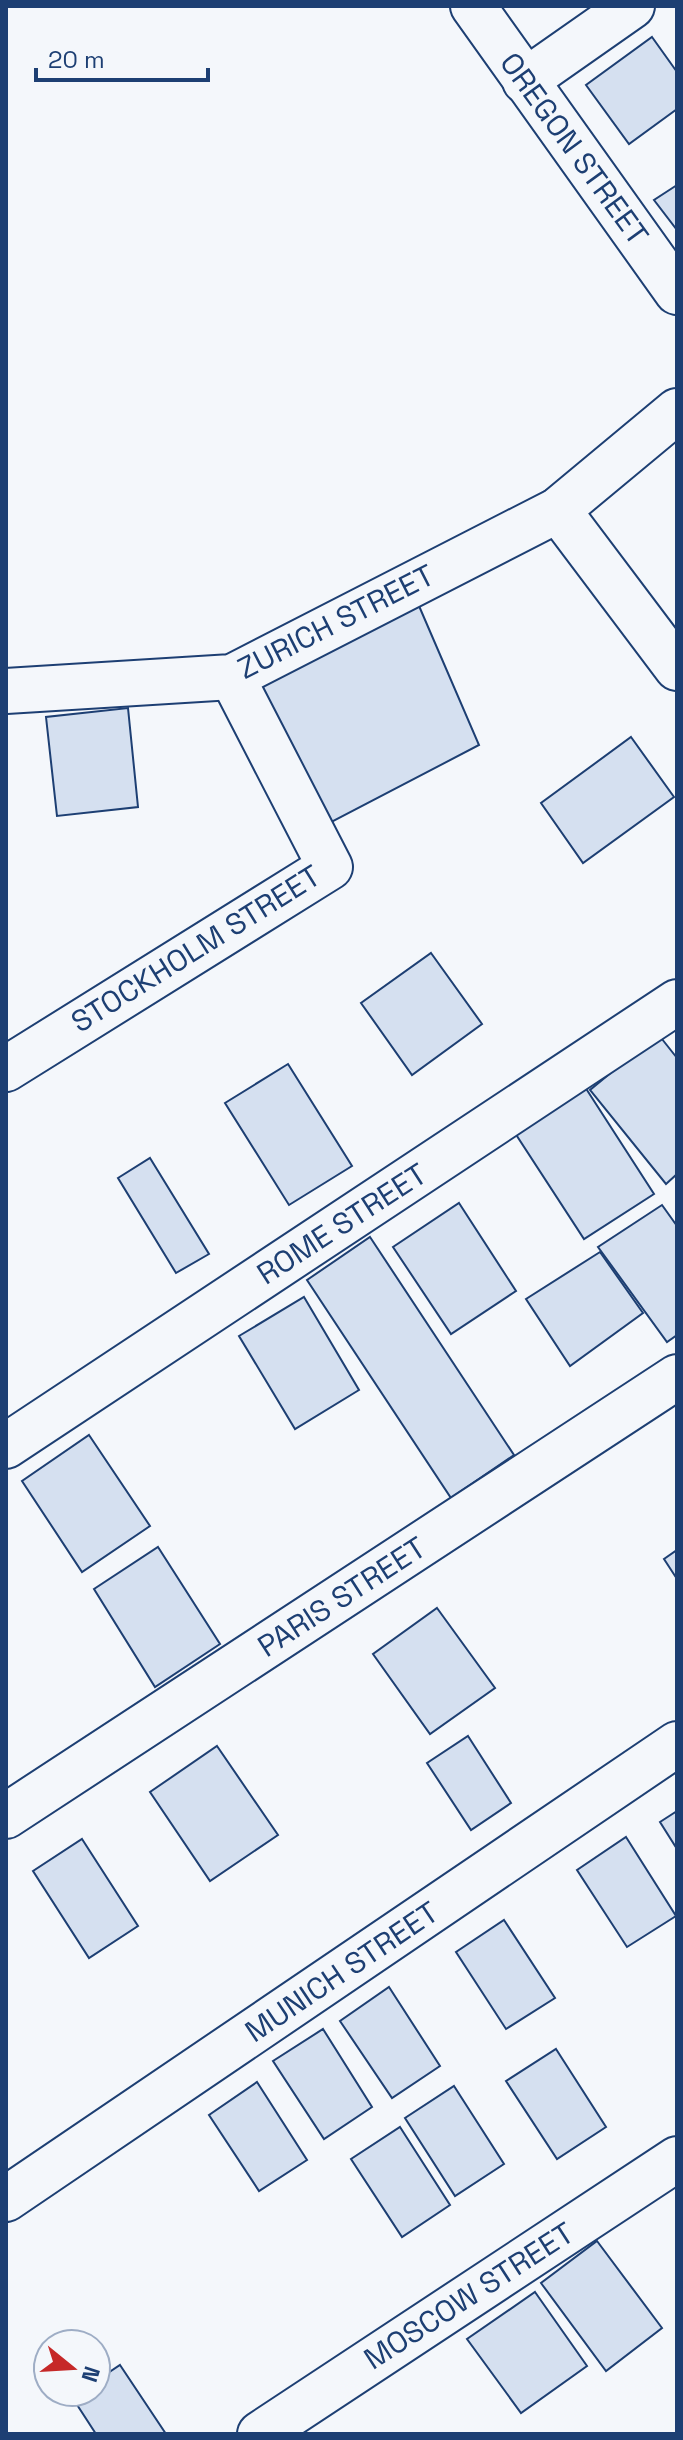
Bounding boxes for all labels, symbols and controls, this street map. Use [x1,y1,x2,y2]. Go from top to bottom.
scale bar [36,32,208,82]
text: 20 m [48,44,105,75]
street label: OREGON STREET [491,45,657,253]
street label: ZURICH STREET [231,555,441,688]
street label: STOCKHOLM STREET [64,856,328,1041]
street label: ROME STREET [249,1154,434,1293]
street label: PARIS STREET [250,1528,433,1666]
street label: MUNICH STREET [237,1892,446,2051]
street label: MOSCOW STREET [356,2213,581,2378]
north arrow [32,2328,112,2408]
text: N [75,2363,107,2386]

